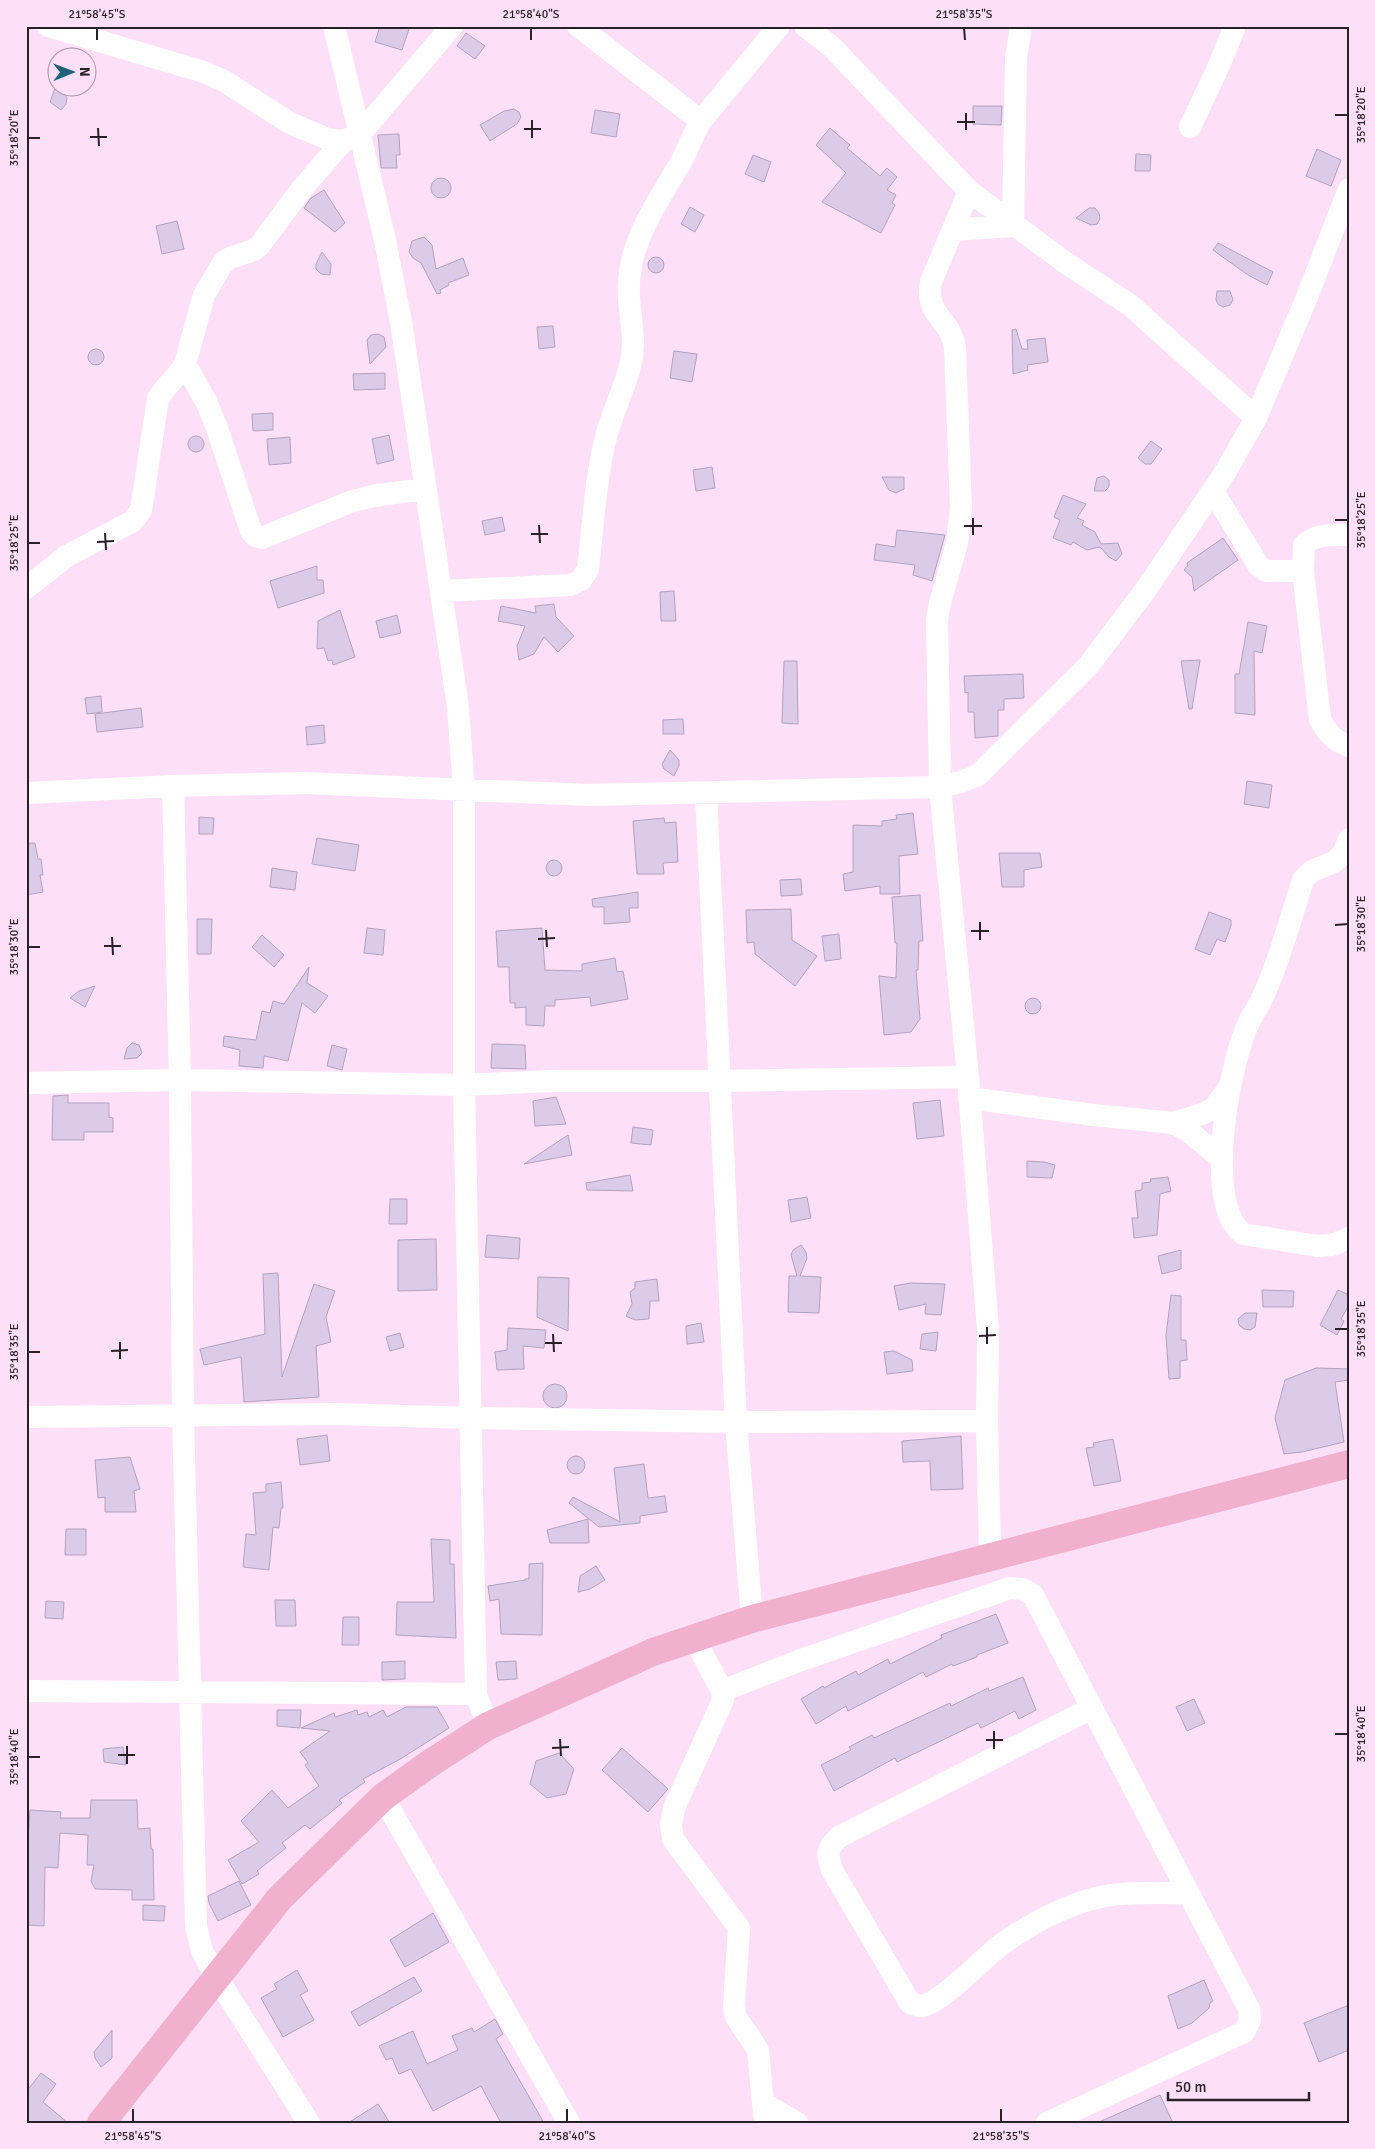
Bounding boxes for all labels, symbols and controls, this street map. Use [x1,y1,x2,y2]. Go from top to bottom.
text: 21°58'45"S [68,7,126,22]
text: 21°58'40"S [502,7,560,22]
text: 21°58'35"S [935,7,993,22]
north arrow [48,48,98,98]
text: N [76,67,93,77]
text: 35°18'20"E [1354,86,1369,144]
text: 35°18'20"E [7,109,22,167]
text: 35°18'25"E [1354,491,1369,549]
text: 35°18'25"E [7,514,22,572]
text: 35°18'30"E [1354,895,1369,953]
text: 35°18'30"E [7,918,22,976]
text: 35°18'35"E [1354,1300,1369,1358]
text: 35°18'35"E [7,1323,22,1381]
text: 35°18'40"E [1354,1705,1369,1763]
text: 35°18'40"E [7,1728,22,1786]
scale bar [1168,2069,1309,2101]
text: 50 m [1175,2078,1206,2096]
text: 21°58'45"S [104,2129,162,2144]
text: 21°58'40"S [538,2129,596,2144]
text: 21°58'35"S [972,2129,1030,2144]

